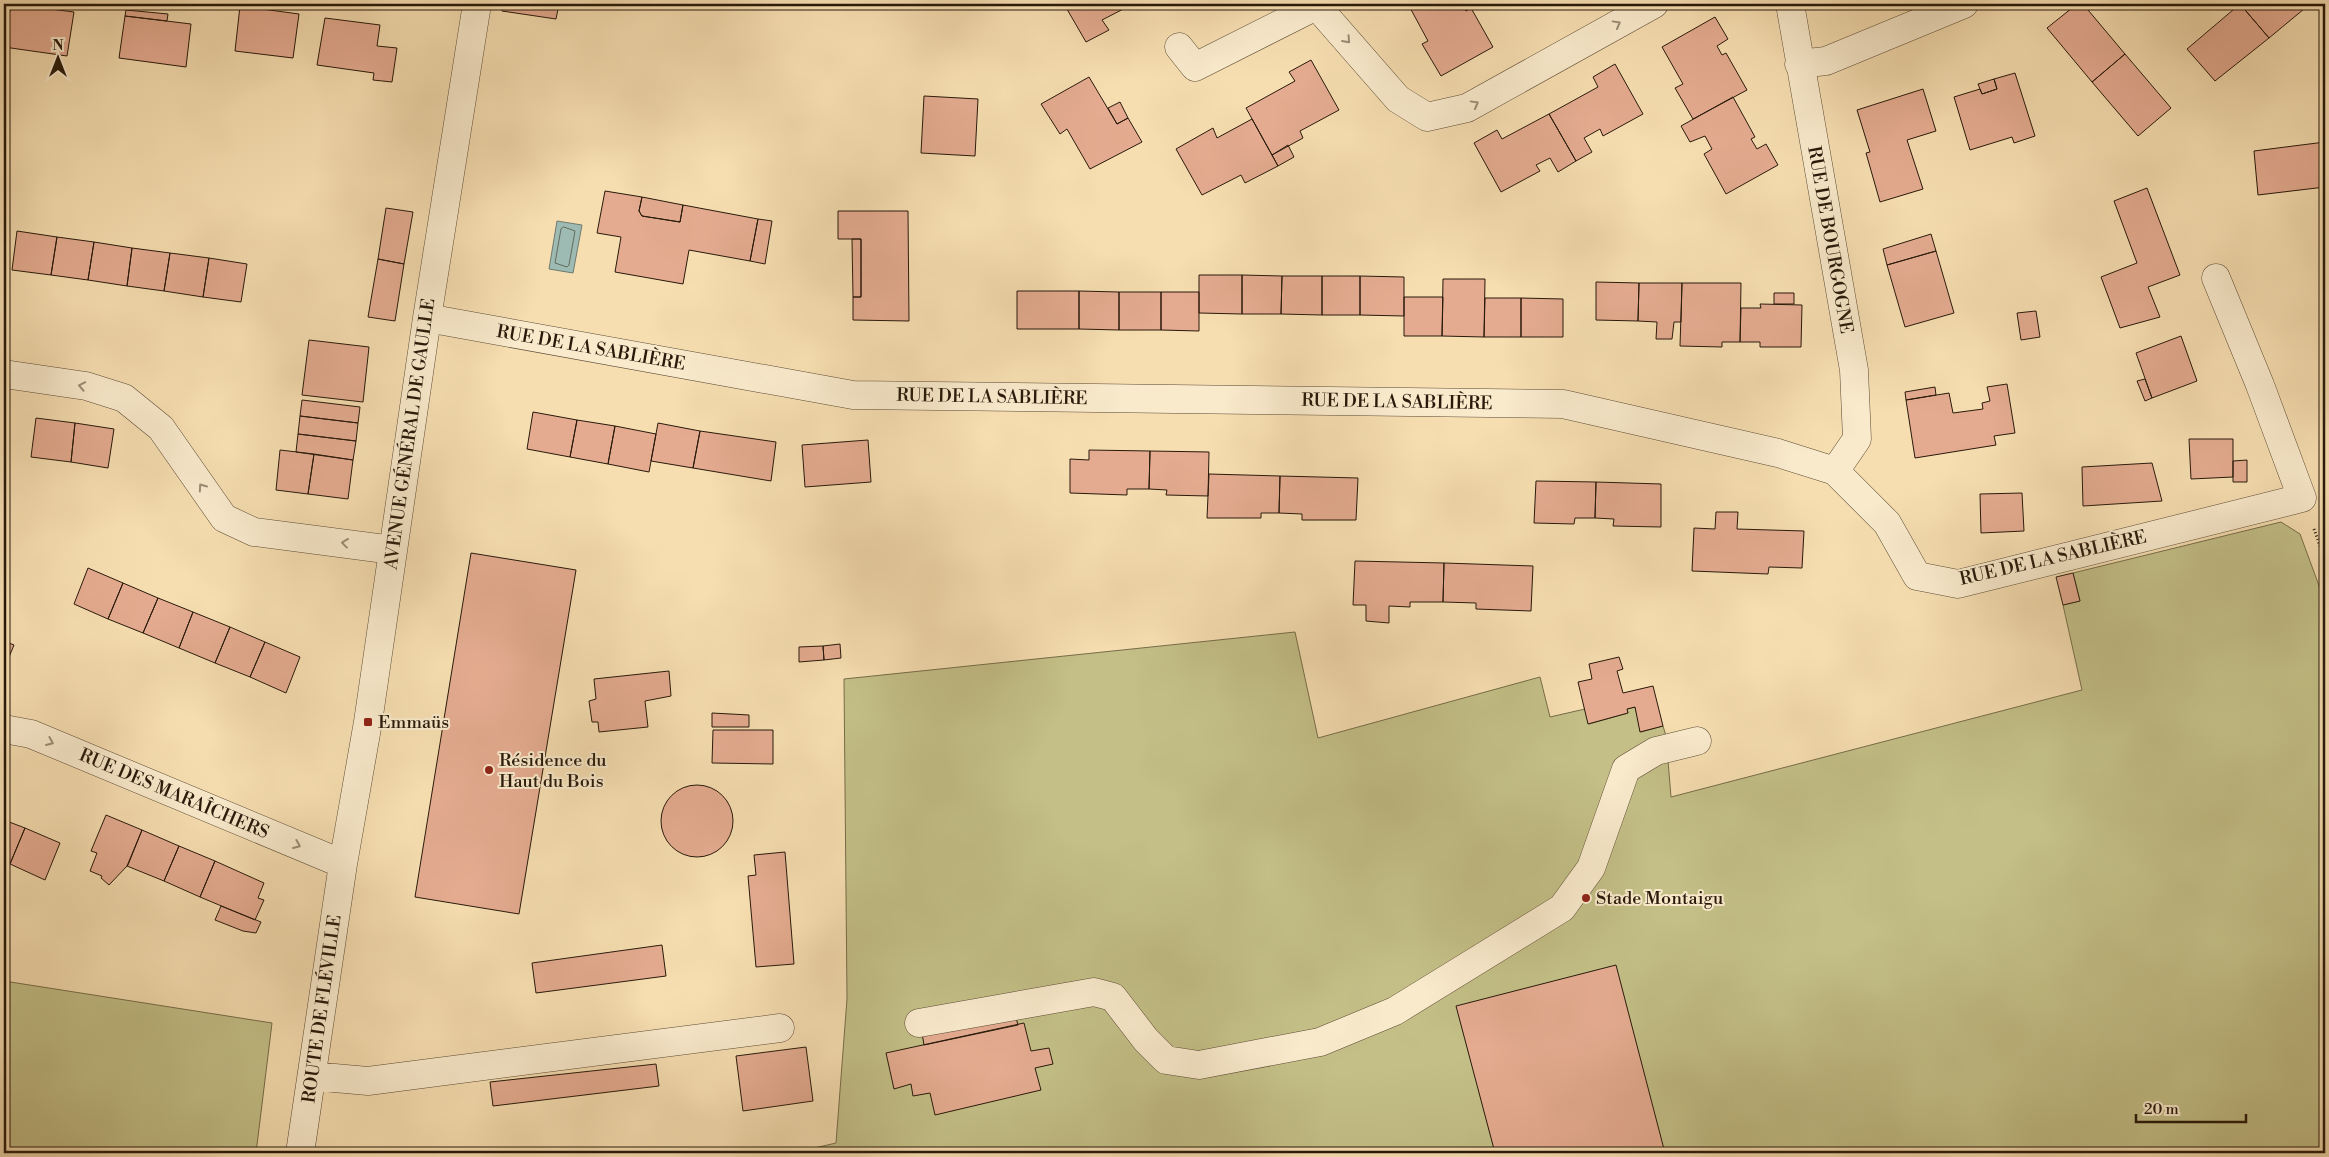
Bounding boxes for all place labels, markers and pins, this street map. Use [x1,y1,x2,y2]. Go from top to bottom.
place label: Emmaüs [378,711,449,734]
marker: Emmaüs [362,716,374,728]
place label: Résidence du Haut du Bois [499,749,607,793]
marker: Résidence du Haut du Bois [483,764,495,776]
place label: Stade Montaigu [1596,887,1724,910]
marker: Stade Montaigu [1580,892,1592,904]

